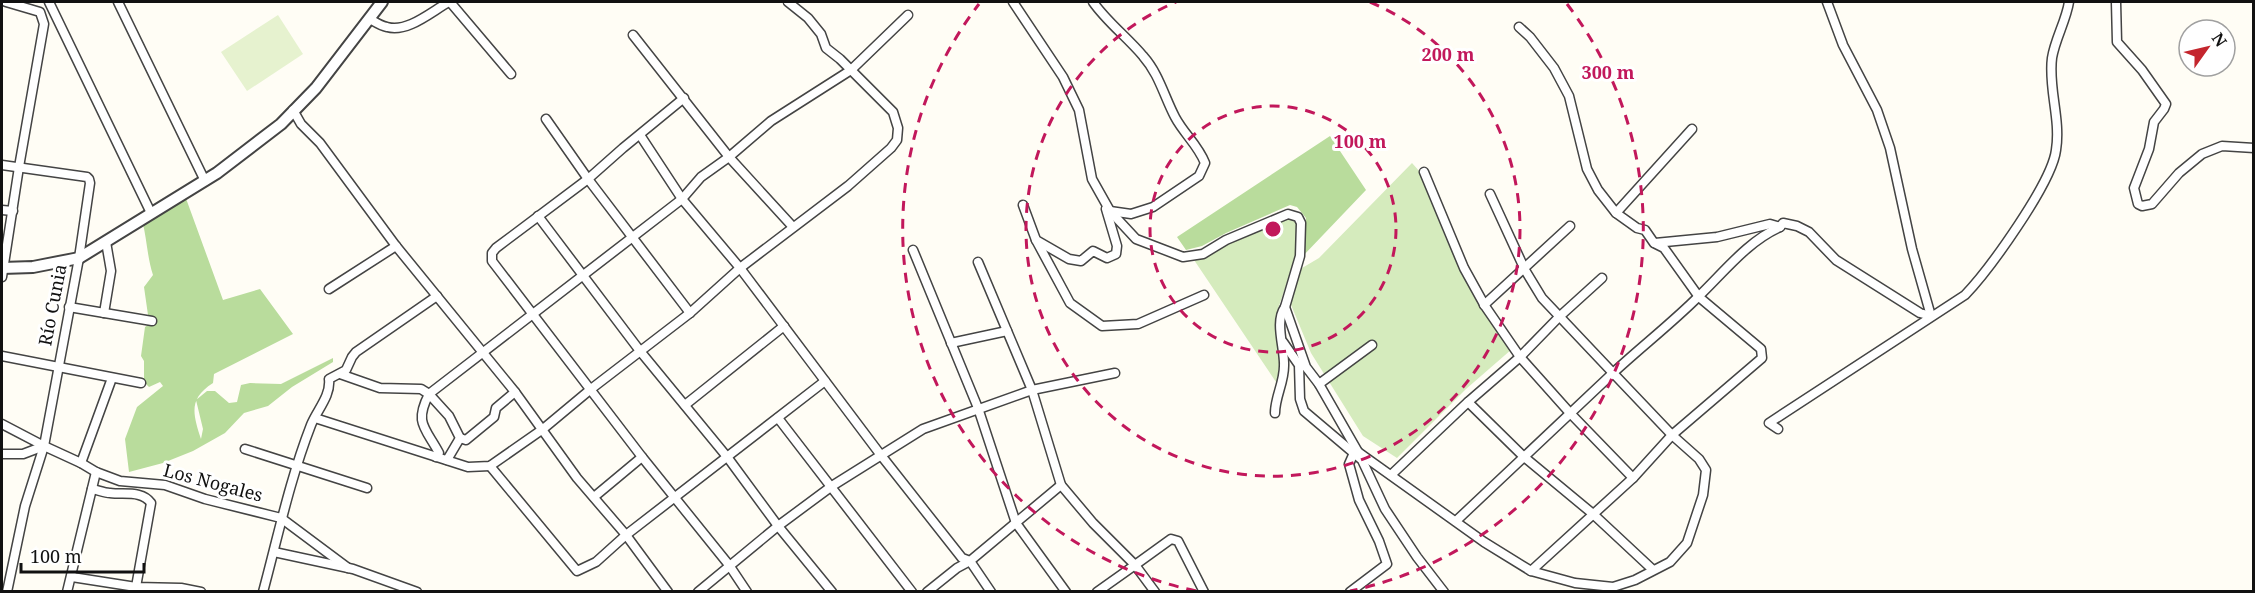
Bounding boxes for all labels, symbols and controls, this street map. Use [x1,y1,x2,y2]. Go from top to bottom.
north arrow [2177,18,2237,78]
text: N [2207,28,2232,51]
text: 200 m [1422,42,1475,66]
text: 300 m [1582,60,1635,84]
text: 100 m [1334,129,1387,153]
centre of rings [1263,219,1283,239]
street label: Río Cunia [32,262,72,348]
street label: Los Nogales [161,457,265,507]
scale bar [21,536,144,574]
text: 100 m [30,544,82,568]

